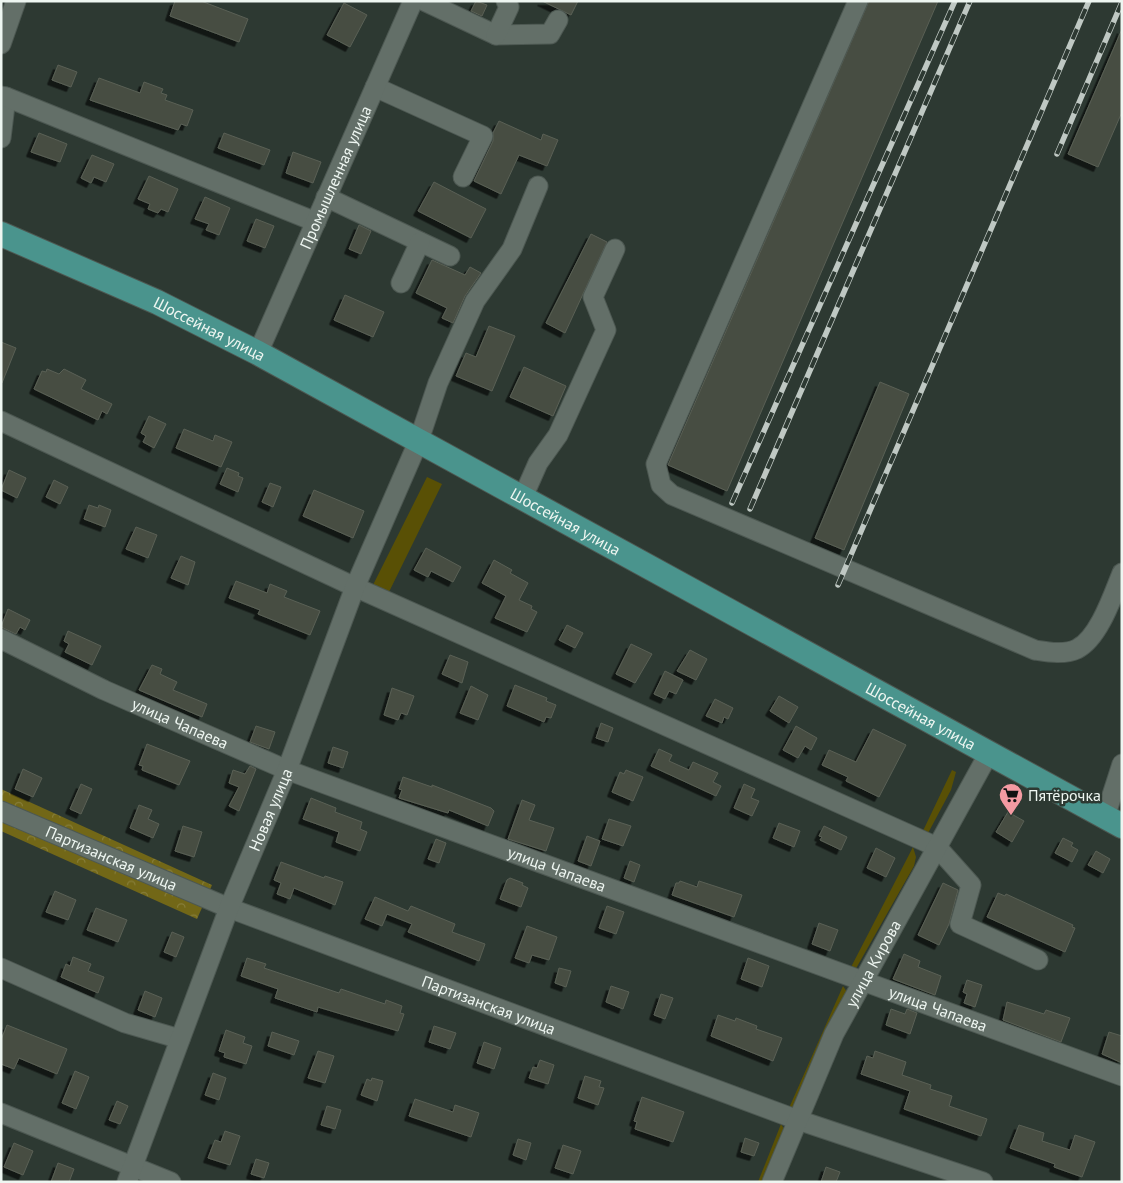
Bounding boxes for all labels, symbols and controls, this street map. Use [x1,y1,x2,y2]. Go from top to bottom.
street label: Промышленная улица [295,103,376,252]
street label: Шоссейная улица [150,292,269,365]
street label: Шоссейная улица [507,483,624,560]
street label: Шоссейная улица [862,678,979,754]
street label: улица Чапаева [129,693,231,753]
street label: Новая улица [244,765,297,854]
supermarket icon: Пятёрочка [998,782,1024,816]
place label: Пятёрочка [1028,785,1101,805]
street label: Партизанская улица [43,821,180,895]
street label: улица Чапаева [505,842,609,896]
street label: улица Кирова [841,916,905,1011]
street label: Партизанская улица [419,971,558,1039]
street label: улица Чапаева [886,981,990,1036]

